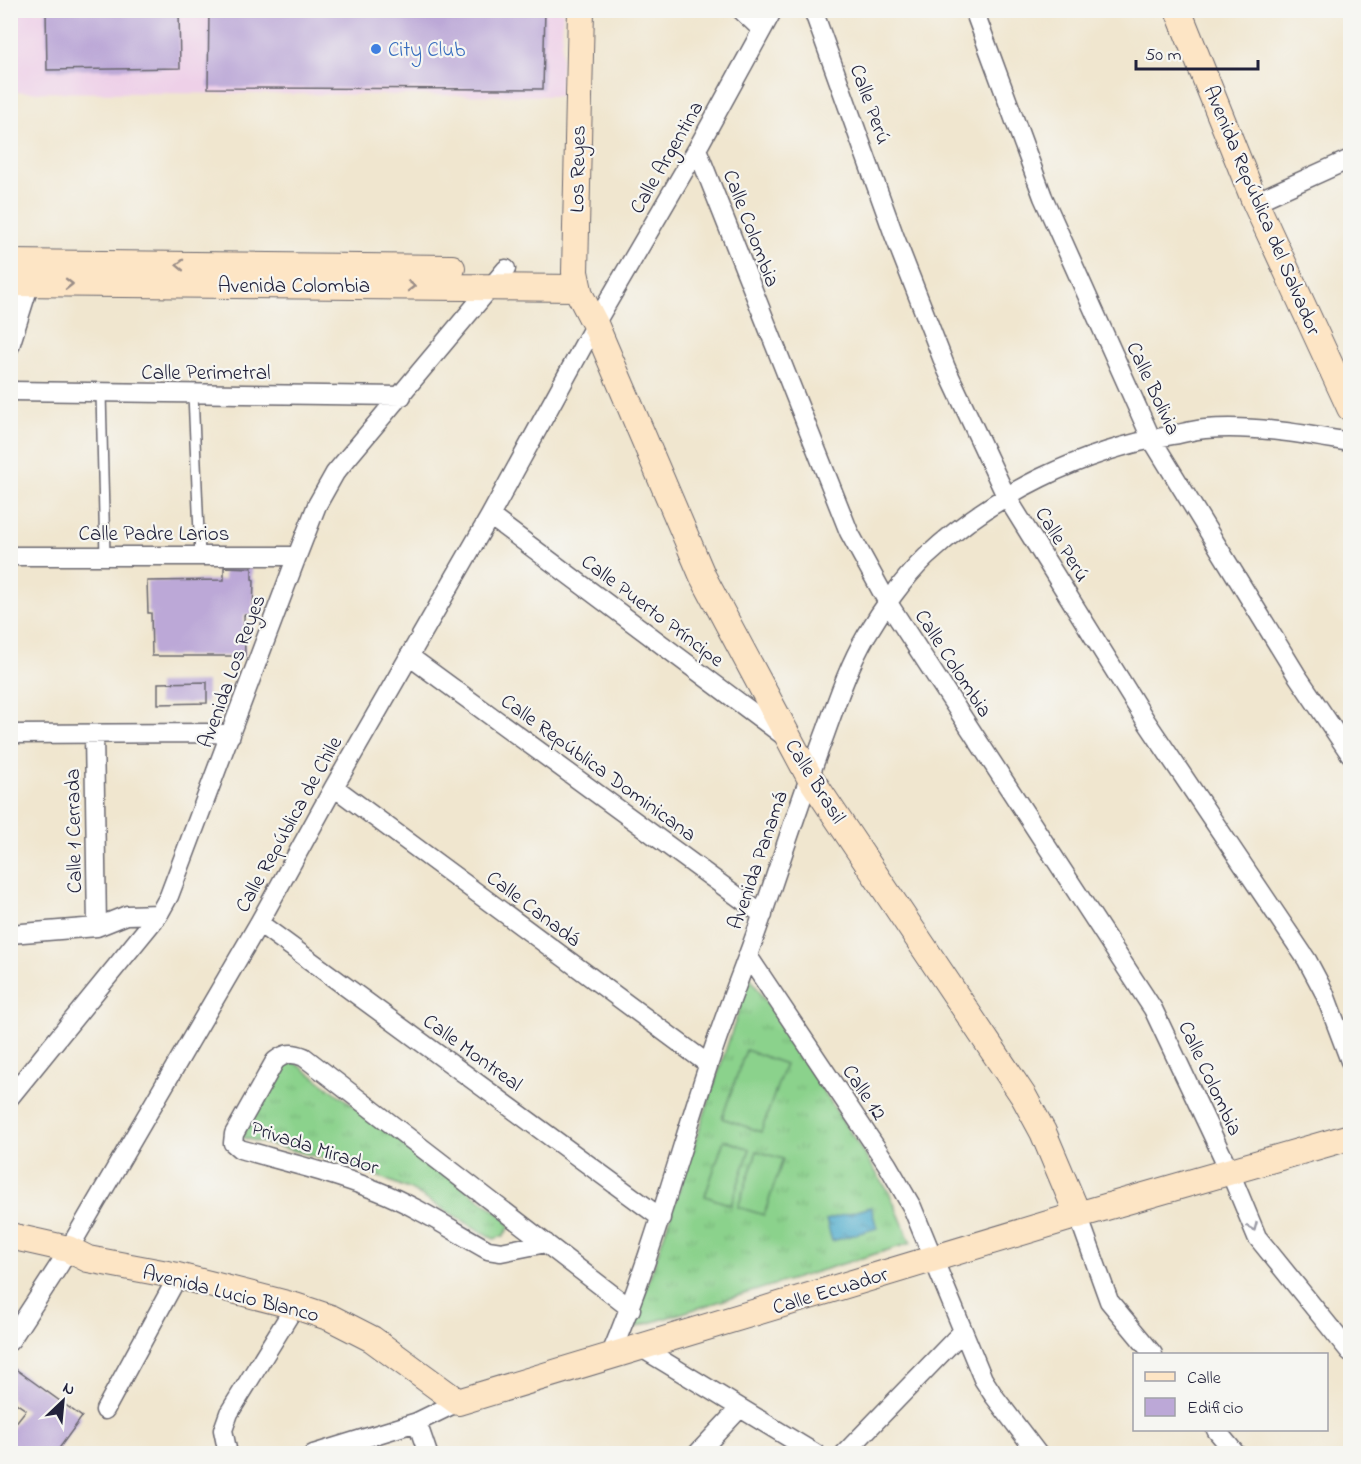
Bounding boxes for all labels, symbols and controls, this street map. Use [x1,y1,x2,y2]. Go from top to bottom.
scale bar [1136,33,1258,71]
place label: City Club [388,36,465,68]
marker: City Club [369,42,383,56]
text: 50 m [1145,43,1182,69]
street label: Calle Perú [841,60,897,149]
street label: Avenida República del Salvador [1195,81,1328,341]
street label: Calle Argentina [623,96,714,221]
street label: Los Reyes [563,125,597,213]
street label: Calle Colombia [714,166,786,292]
one-way arrow [176,259,185,271]
street label: Avenida Colombia [218,272,370,302]
one-way arrow [64,278,73,290]
one-way arrow [406,280,415,292]
street label: Calle Bolivia [1118,337,1187,440]
street label: Calle Perimetral [141,359,271,389]
street label: Calle Perú [1026,502,1096,588]
street label: Calle Padre Larios [79,520,229,550]
street label: Calle Puerto Príncipe [574,548,730,676]
street label: Avenida Los Reyes [191,591,276,753]
street label: Calle Colombia [906,604,998,724]
street label: Calle República Dominicana [494,687,702,850]
street label: Calle República de Chile [229,731,351,919]
street label: Calle Brasil [777,734,852,830]
street label: Calle 1 Cerrada [59,768,91,894]
street label: Avenida Panamá [721,787,797,934]
street label: Calle Canadá [479,864,587,955]
street label: Calle Montreal [416,1007,528,1100]
street label: Calle Colombia [1170,1017,1249,1141]
street label: Calle 12 [834,1059,893,1127]
street label: Privada Mirador [247,1114,383,1184]
one-way arrow [1246,1220,1258,1231]
street label: Avenida Lucio Blanco [139,1258,322,1331]
street label: Calle Ecuador [769,1260,892,1324]
legend [1133,1353,1328,1431]
text: Calle [1187,1366,1222,1392]
north arrow [33,1371,93,1431]
text: N [59,1376,79,1403]
text: Edificio [1187,1396,1243,1422]

